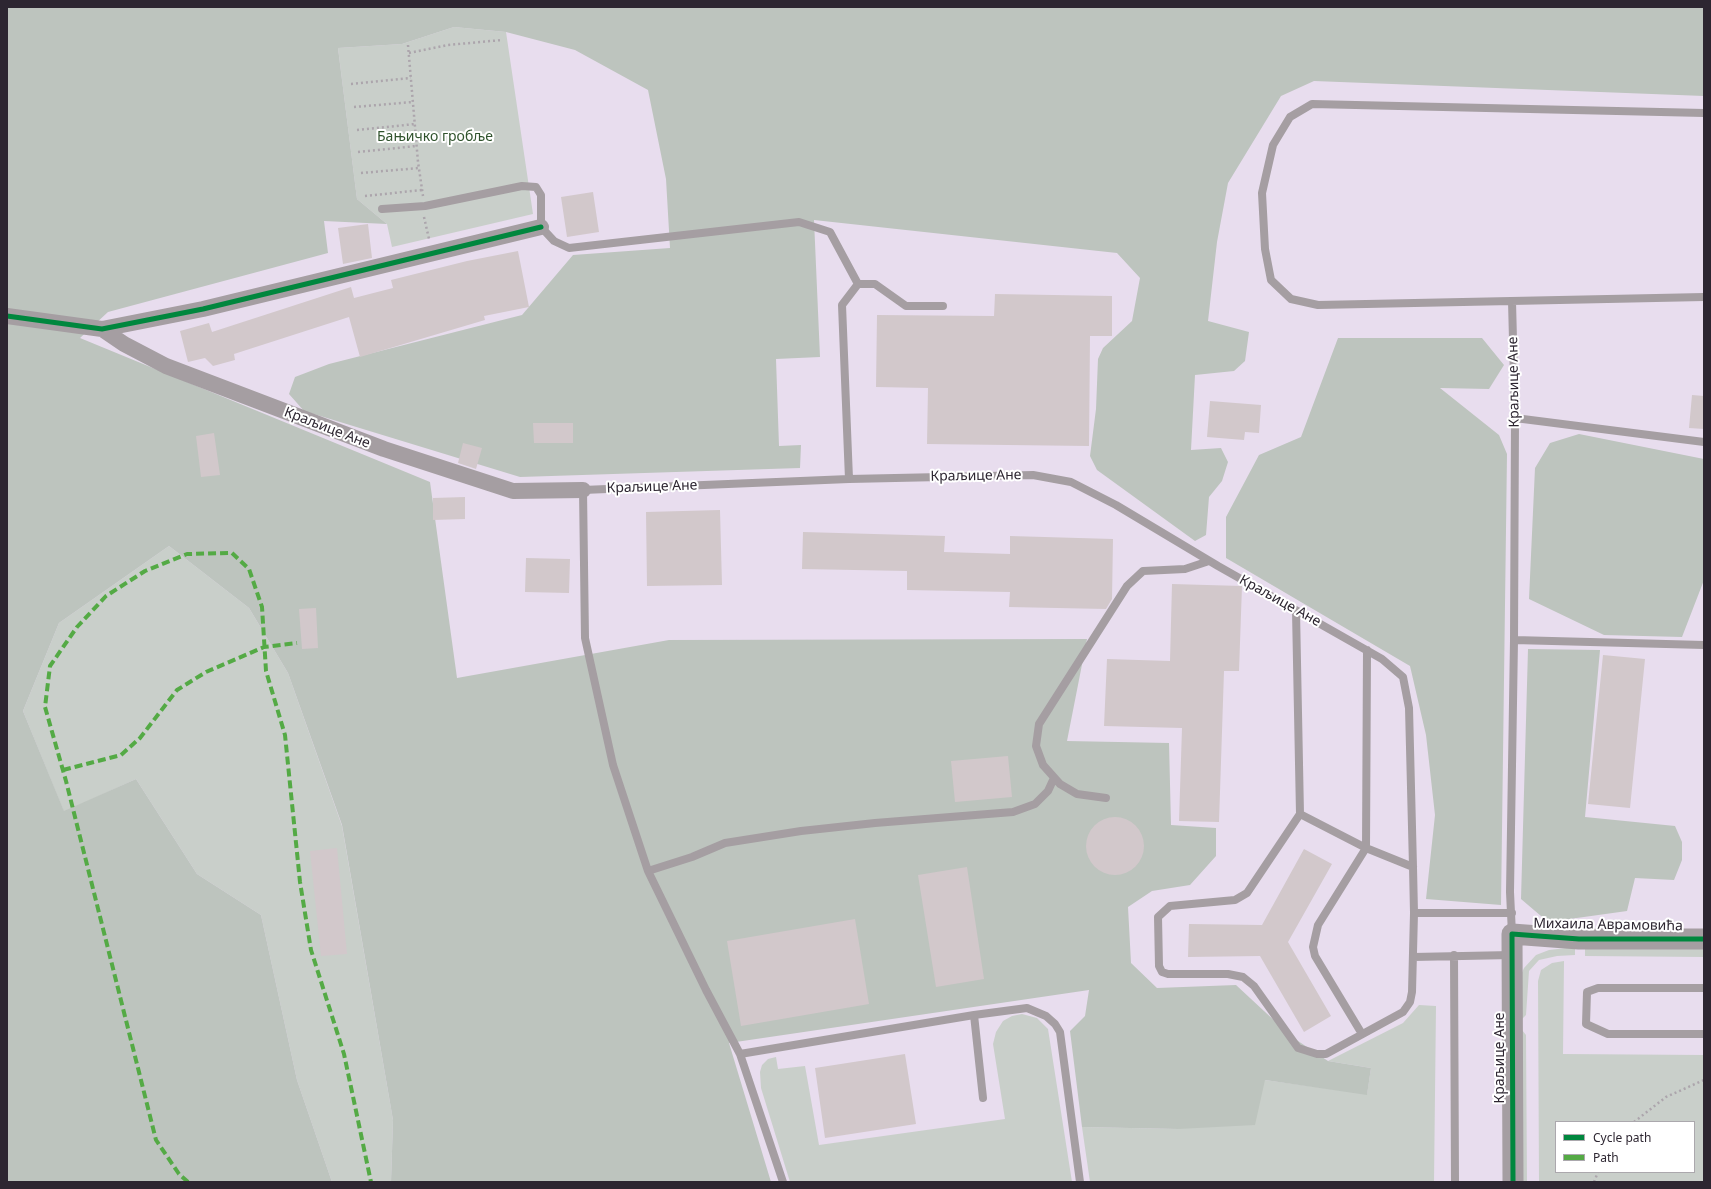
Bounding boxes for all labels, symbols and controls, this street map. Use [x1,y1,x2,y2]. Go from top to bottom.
park label: Бањичко гробље [377,129,493,145]
street label: Краљице Ане [1505,336,1523,428]
street label: Краљице Ане [282,404,372,452]
street label: Краљице Ане [930,467,1022,485]
street label: Краљице Ане [606,477,698,497]
street label: Краљице Ане [1236,572,1324,630]
street label: Михаила Аврамовића [1533,915,1683,935]
street label: Краљице Ане [1492,1013,1508,1103]
legend [1555,1121,1695,1173]
text: Cycle path [1593,1129,1651,1146]
text: Path [1593,1149,1619,1166]

